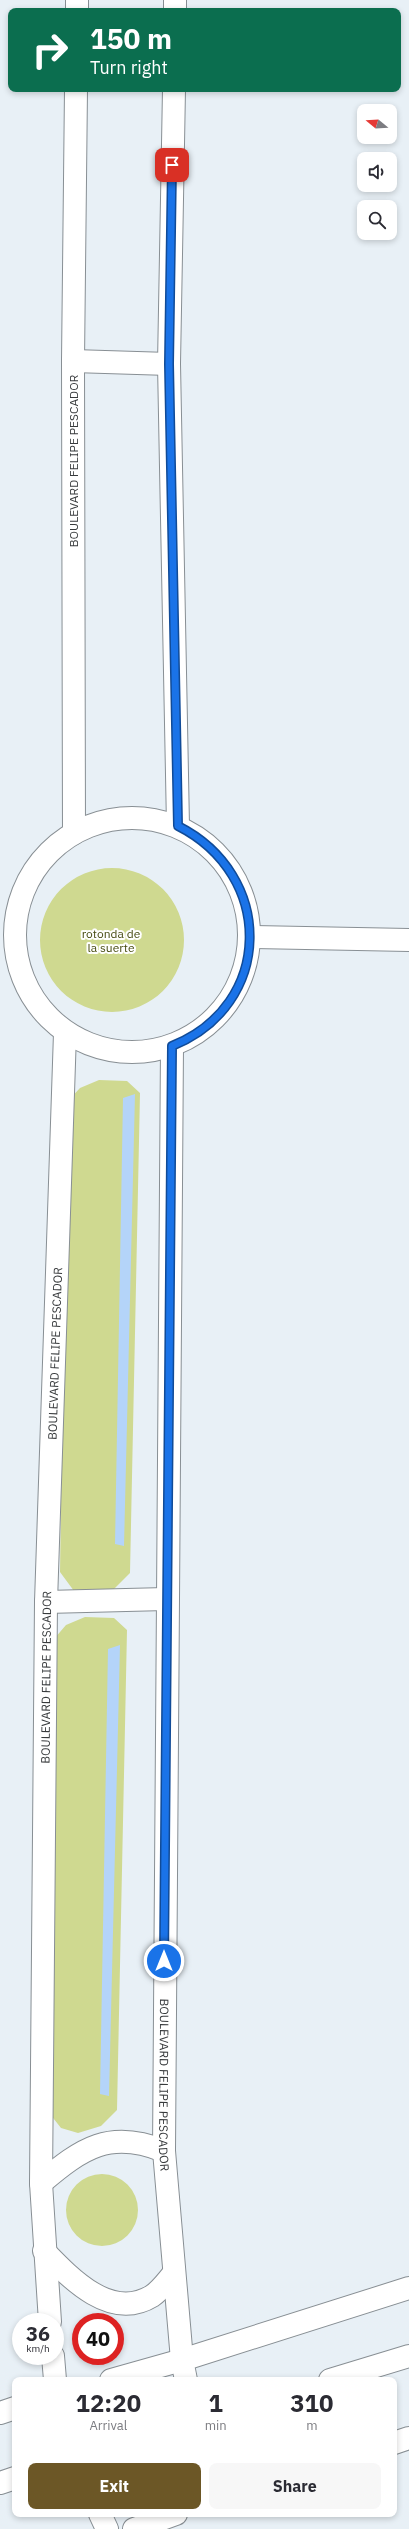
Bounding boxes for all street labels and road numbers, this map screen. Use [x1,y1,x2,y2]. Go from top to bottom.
street label: BOULEVARD FELIPE PESCADOR [66,374,81,547]
street label: BOULEVARD FELIPE PESCADOR [44,1267,65,1440]
street label: BOULEVARD FELIPE PESCADOR [37,1590,54,1764]
street label: BOULEVARD FELIPE PESCADOR [156,1998,173,2172]

